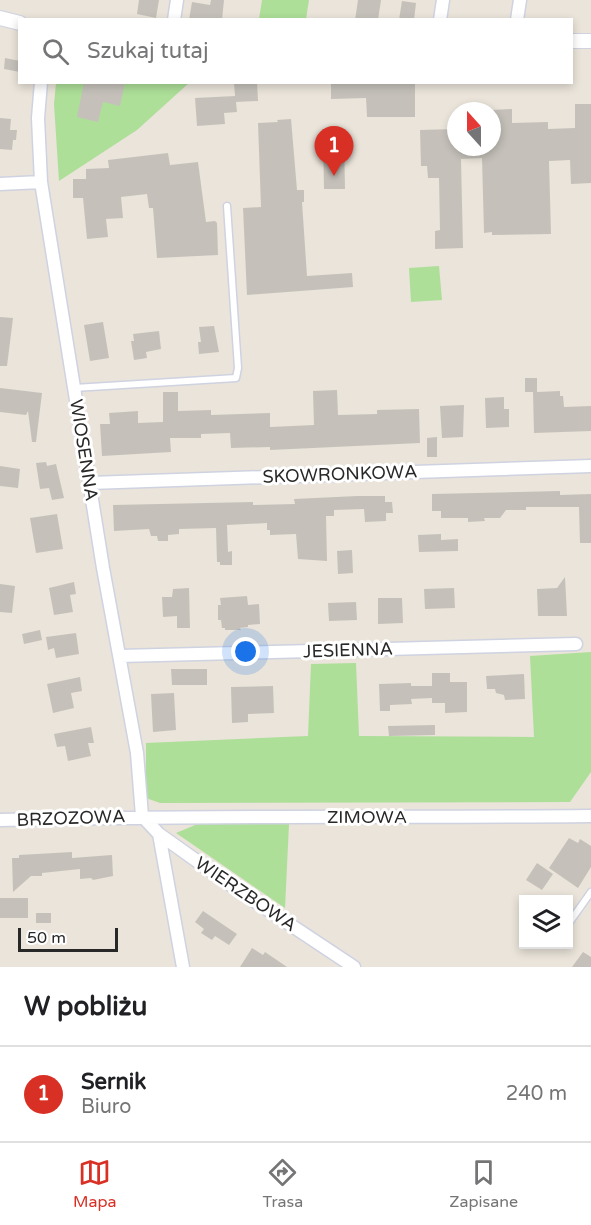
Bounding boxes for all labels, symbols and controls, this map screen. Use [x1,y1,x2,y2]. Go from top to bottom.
search box [18,18,573,84]
icon: search [39,35,72,68]
text: Szukaj tutaj [87,38,209,64]
north arrow [447,102,501,156]
pin: 1 [314,126,354,176]
street label: WIOSENNA [65,397,103,503]
street label: SKOWRONKOWA [262,460,418,488]
your location [231,637,260,666]
street label: JESIENNA [303,637,393,663]
street label: BRZOZOWA [16,805,126,831]
street label: ZIMOWA [327,806,407,828]
street label: WIERZBOWA [191,852,301,936]
map controls [519,895,573,949]
button: layers [519,895,573,949]
scale bar [18,925,118,952]
text: 50 m [27,928,66,948]
text: W pobliżu [24,991,147,1022]
text: Sernik [81,1069,146,1095]
text: 1 [37,1082,50,1106]
text: 240 m [506,1082,567,1106]
text: Biuro [81,1095,131,1119]
tab: Mapa [73,1156,117,1212]
tab: Trasa [263,1156,303,1212]
tab: Zapisane [449,1156,518,1212]

